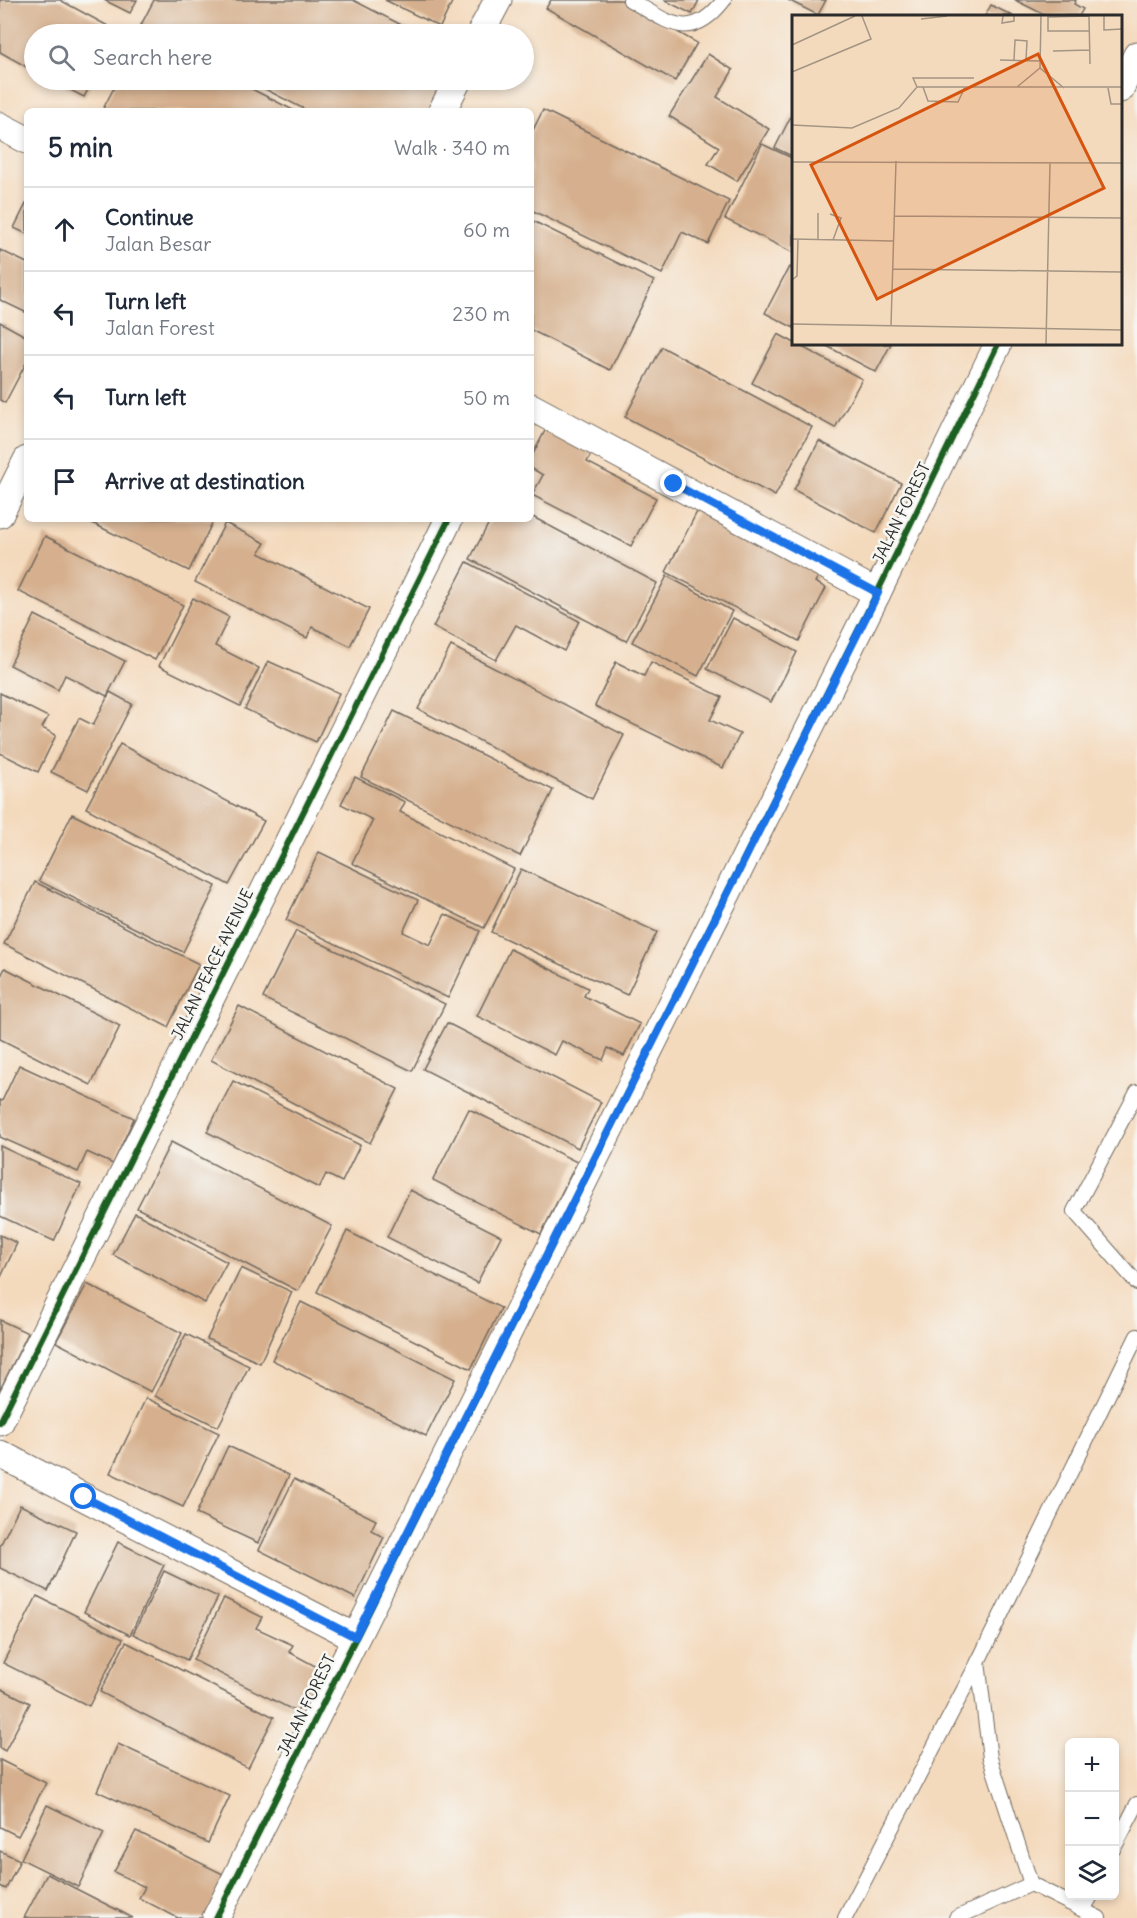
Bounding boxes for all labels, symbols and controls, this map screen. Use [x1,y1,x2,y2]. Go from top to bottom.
inset map [792,15,1122,345]
search box [24,24,534,90]
icon: search [45,41,78,74]
text: Search here [93,43,212,71]
text: 5 min [48,131,113,164]
text: Walk · 340 m [394,135,510,160]
text: Continue [105,203,194,231]
icon: ahead [48,213,81,246]
text: 60 m [463,217,510,242]
text: Jalan Besar [105,231,211,256]
text: Turn left [105,287,186,315]
icon: left [48,297,81,330]
text: 230 m [452,301,510,326]
text: Jalan Forest [105,315,215,340]
icon: left [48,381,81,414]
text: Turn left [105,383,186,411]
text: 50 m [463,385,510,410]
street label: JALAN FOREST [868,459,934,567]
icon: arrive [48,465,81,498]
text: Arrive at destination [105,467,305,495]
route end [660,470,686,496]
street label: JALAN PEACE AVENUE [167,885,257,1043]
route start [70,1483,96,1509]
street label: JALAN FOREST [273,1651,339,1759]
map controls [1065,1738,1119,1900]
button: + [1065,1738,1119,1792]
button: − [1065,1792,1119,1846]
button: layers [1065,1846,1119,1900]

